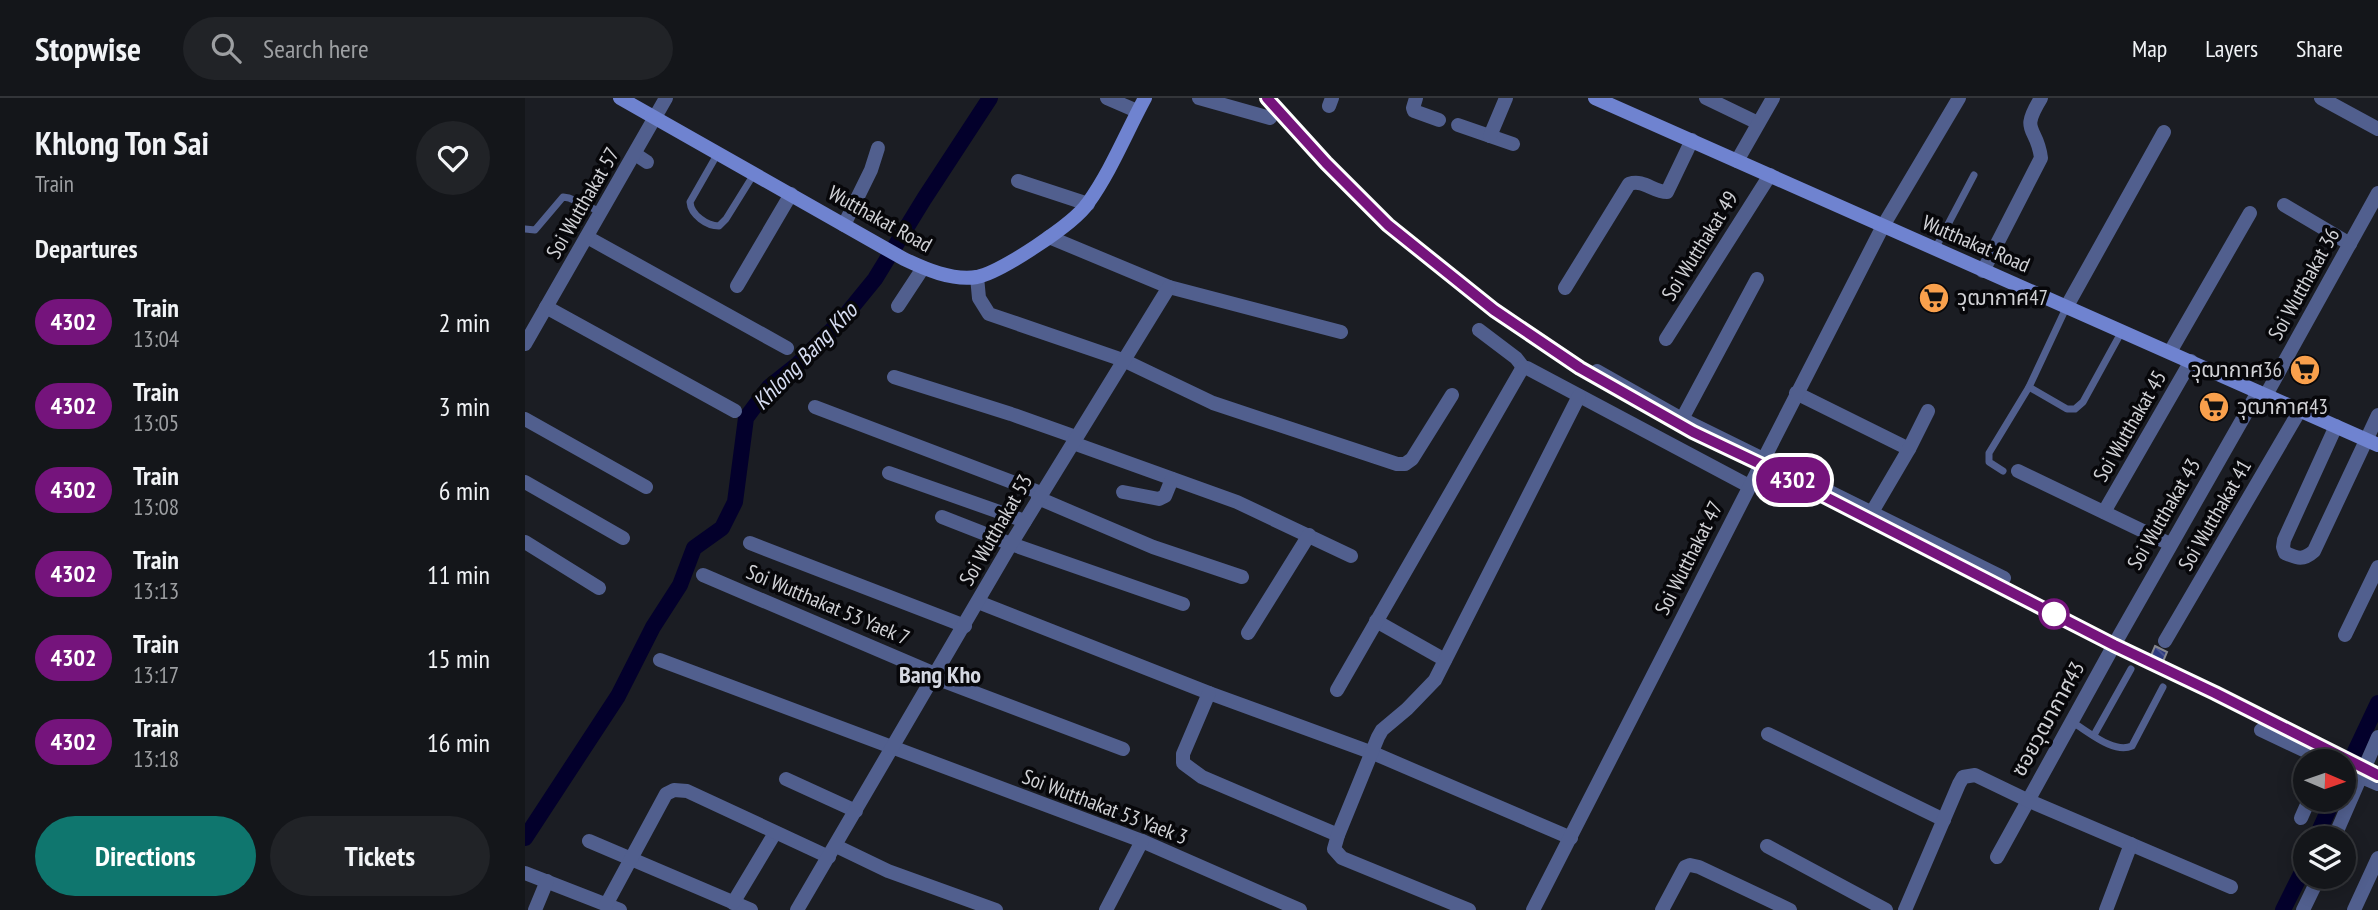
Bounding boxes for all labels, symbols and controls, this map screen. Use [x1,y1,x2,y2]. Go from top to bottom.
search box [183,17,673,80]
text: Stopwise [35,27,141,70]
icon: search [207,29,245,67]
text: Search here [263,32,369,65]
text: Map [2132,33,2167,64]
text: Layers [2205,33,2258,64]
text: Share [2296,33,2343,64]
text: Khlong Ton Sai [35,121,209,164]
button: heart [416,121,490,195]
street label: Soi Wutthakat 57 [540,142,625,263]
text: Train [35,169,74,198]
street label: Wutthakat Road [824,179,937,258]
street label: Soi Wutthakat 49 [1655,186,1744,306]
street label: Wutthakat Road [1918,209,2034,278]
street label: Soi Wutthakat 36 [2262,223,2345,345]
text: Departures [35,232,138,265]
supermarket icon: วุฒากาศ47 [1917,281,1951,315]
place label: วุฒากาศ47 [1957,284,2048,311]
text: Train [133,291,179,324]
water label: Khlong Bang Kho [746,294,864,415]
text: 4302 [51,306,96,337]
text: 2 min [439,306,490,339]
text: 13:04 [133,324,179,353]
supermarket icon: วุฒากาศ36 [2288,353,2322,387]
place label: วุฒากาศ36 [2191,356,2282,383]
street label: Soi Wutthakat 45 [2087,365,2172,486]
text: Train [133,375,179,408]
text: 4302 [51,390,96,421]
text: 3 min [439,390,490,423]
supermarket icon: วุฒากาศ43 [2197,390,2231,424]
place label: วุฒากาศ43 [2237,393,2328,420]
text: 13:05 [133,408,179,437]
street label: Soi Wutthakat 43 [2121,453,2206,574]
street label: Soi Wutthakat 41 [2172,454,2257,575]
line badge: 4302 [1744,457,1842,503]
text: Train [133,459,179,492]
text: 4302 [1770,464,1816,495]
street label: Soi Wutthakat 53 [953,469,1038,590]
text: 4302 [51,474,96,505]
text: 6 min [439,474,490,507]
text: 13:08 [133,492,179,521]
street label: Soi Wutthakat 47 [1648,496,1729,619]
text: Train [133,543,179,576]
text: 4302 [51,558,96,589]
text: 11 min [427,558,490,591]
street label: Soi Wutthakat 53 Yaek 7 [742,558,914,651]
text: 13:13 [133,576,179,605]
unlabelled marker [2039,599,2069,629]
text: Train [133,627,179,660]
text: 4302 [51,642,96,673]
text: 15 min [427,642,490,675]
street label: ซอยวุฒากาศ43 [2005,657,2090,781]
district label: Bang Kho [899,659,981,690]
text: 13:17 [133,660,179,689]
text: Train [133,711,179,744]
text: 4302 [51,726,96,757]
text: 16 min [427,726,490,759]
text: 13:18 [133,744,179,773]
north arrow [2293,749,2355,812]
map controls [2293,749,2356,889]
street label: Soi Wutthakat 53 Yaek 3 [1019,763,1192,850]
button: Directions [35,816,256,896]
button: Tickets [270,816,490,896]
button: layers [2293,826,2356,889]

